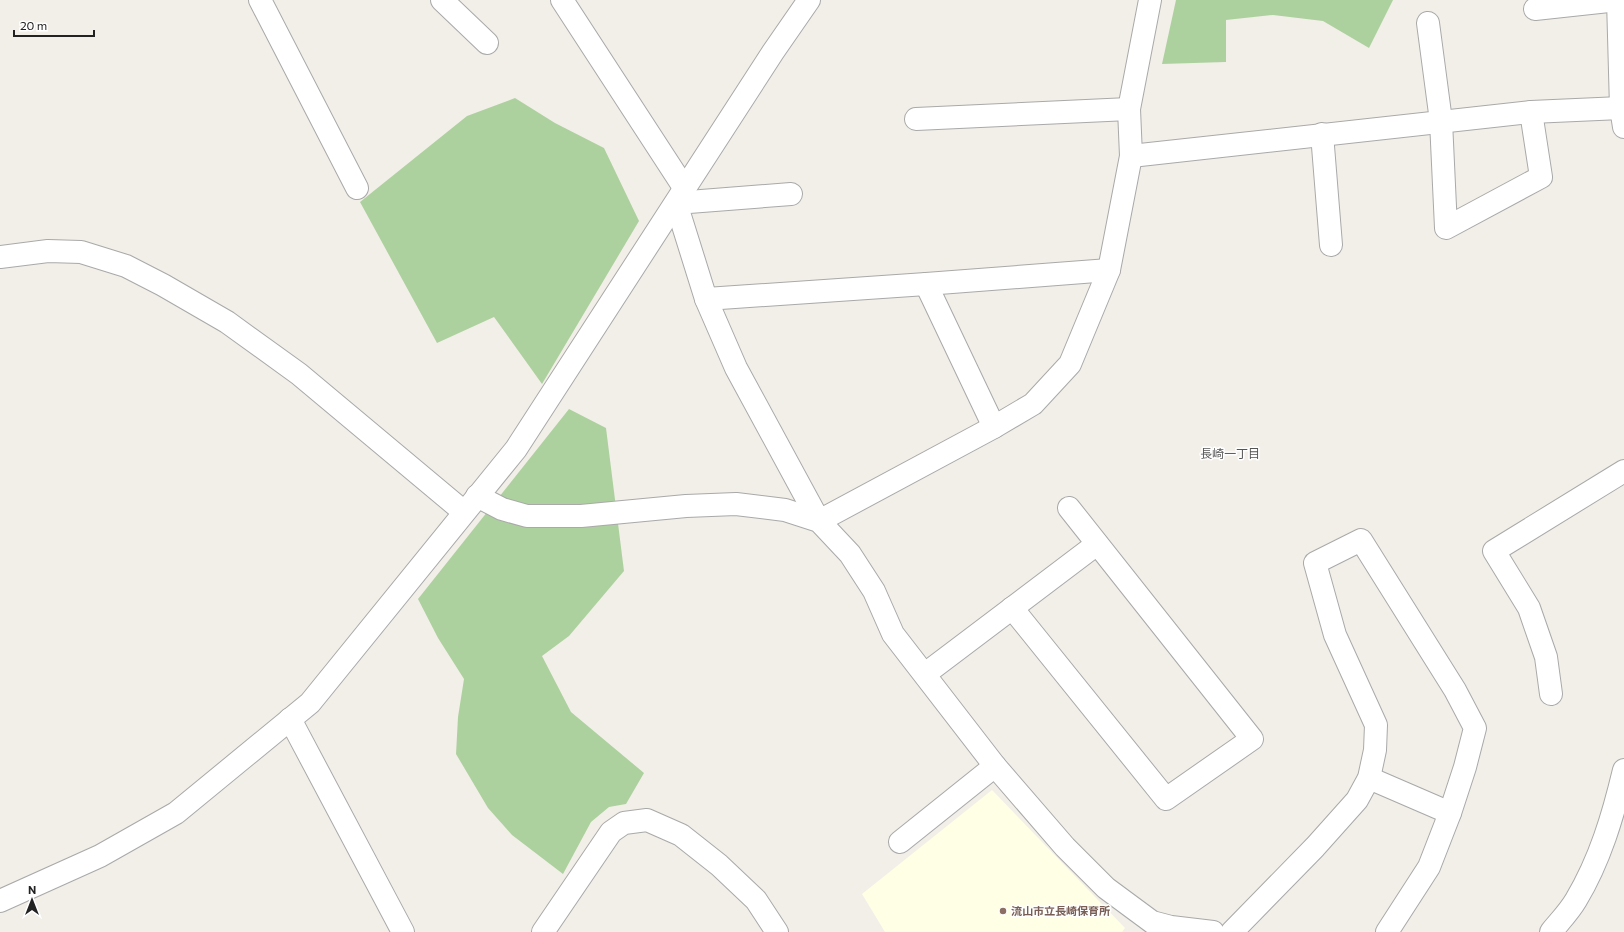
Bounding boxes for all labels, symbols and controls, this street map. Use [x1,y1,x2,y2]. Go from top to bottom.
scale bar [14,12,94,38]
text: 20 m [20,18,47,32]
district label: 長崎一丁目 [1200,446,1260,460]
north arrow [12,880,52,920]
text: N [28,883,36,896]
place label: 流山市立長崎保育所 [1011,904,1110,917]
marker: 流山市立長崎保育所 [998,906,1008,916]

